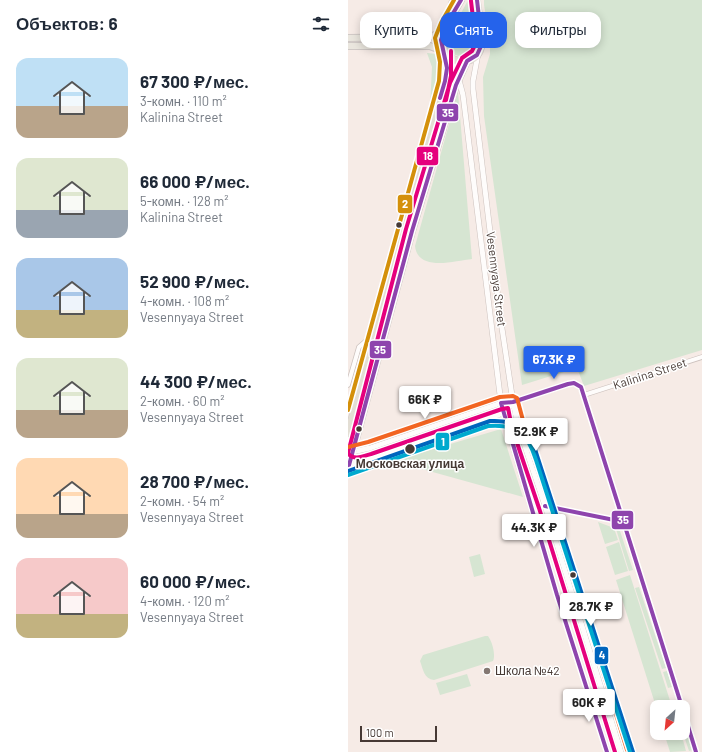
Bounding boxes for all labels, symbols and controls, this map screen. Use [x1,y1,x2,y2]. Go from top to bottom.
chip: Купить [360,12,432,48]
chip: Снять [440,12,507,48]
chip: Фильтры [515,12,601,48]
text: Объектов: 6 [16,13,118,33]
icon: filters [310,13,332,35]
text: 67 300 ₽/мес. [140,71,249,91]
icon: home [48,74,96,122]
text: 3-комн. · 110 m² [140,93,227,109]
line badge: 35 [436,103,459,122]
text: 35 [442,106,454,119]
text: Kalinina Street [140,109,223,125]
line badge: 18 [416,146,439,166]
text: 18 [423,149,433,162]
text: 66 000 ₽/мес. [140,171,250,191]
icon: home [48,174,96,222]
text: 5-комн. · 128 m² [140,193,228,209]
line badge: 2 [397,194,413,214]
text: 2 [402,197,408,210]
text: Kalinina Street [140,209,223,225]
unlabelled marker [394,220,404,230]
street label: Vesennyaya Street [484,230,510,327]
text: 52 900 ₽/мес. [140,271,250,291]
icon: home [48,274,96,322]
text: 4-комн. · 108 m² [140,293,229,309]
text: Vesennyaya Street [140,309,244,325]
line badge: 35 [369,340,392,359]
text: 35 [374,343,386,356]
pin: 67.3K ₽ [517,346,591,380]
text: 67.3K ₽ [533,351,575,367]
street label: Kalinina Street [611,355,688,392]
text: 44 300 ₽/мес. [140,371,252,391]
icon: home [48,374,96,422]
pin: 66K ₽ [397,386,453,420]
text: 66K ₽ [408,391,442,407]
text: 2-комн. · 60 m² [140,393,224,409]
text: Vesennyaya Street [140,409,244,425]
pin: 52.9K ₽ [499,418,573,452]
text: 52.9K ₽ [514,423,558,439]
unlabelled marker [354,424,364,434]
line badge: 1 [435,432,450,451]
text: 1 [441,435,445,448]
marker: Московская улица [403,442,417,456]
place label: Московская улица [356,456,465,471]
text: 28 700 ₽/мес. [140,471,249,491]
icon: home [48,474,96,522]
text: 2-комн. · 54 m² [140,493,224,509]
text: Vesennyaya Street [140,509,244,525]
line badge: 35 [611,510,634,530]
text: 35 [617,513,629,526]
pin: 44.3K ₽ [497,514,571,548]
text: 44.3K ₽ [511,519,557,535]
unlabelled marker [568,570,578,580]
text: 60 000 ₽/мес. [140,571,251,591]
icon: home [48,574,96,622]
text: 4-комн. · 120 m² [140,593,229,609]
pin: 28.7K ₽ [554,593,628,627]
text: 28.7K ₽ [569,598,613,614]
text: Vesennyaya Street [140,609,244,625]
line badge: 4 [594,646,609,665]
text: 4 [599,648,606,661]
place label: Школа №42 [495,663,560,677]
marker: Школа №42 [482,666,492,676]
pin: 60K ₽ [561,689,617,723]
text: 60K ₽ [572,694,606,710]
north arrow [650,700,690,740]
map controls [650,700,690,740]
scale bar [360,724,437,743]
text: 100 m [366,726,394,739]

